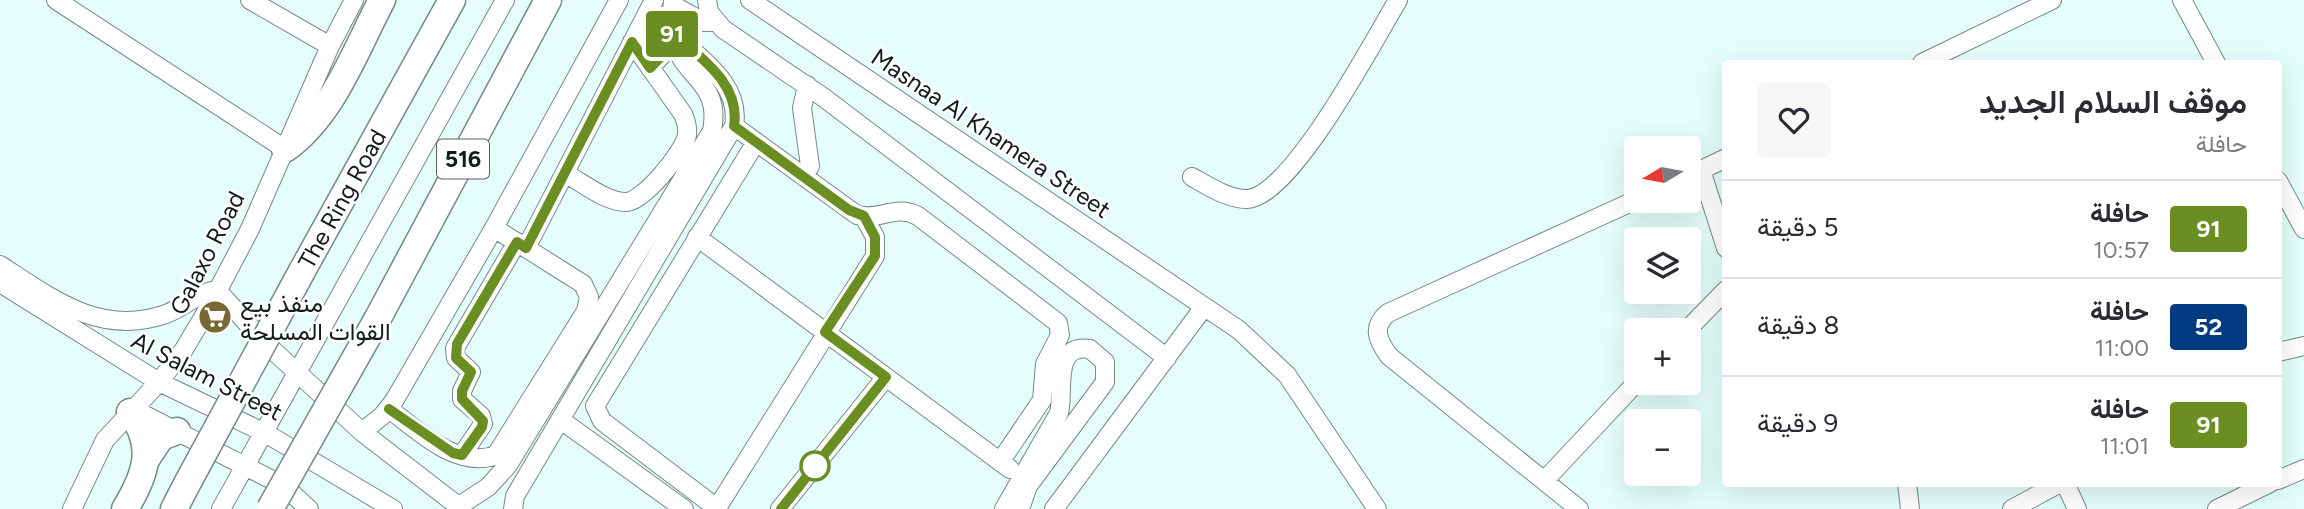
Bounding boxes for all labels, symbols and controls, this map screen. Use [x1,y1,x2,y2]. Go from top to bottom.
line badge: 91 [640,11,704,57]
text: 91 [660,19,684,48]
street label: Masnaa Al Khamera Street [866,42,1116,224]
text: موقف السلام الجديد [1979,82,2247,121]
button: heart [1757,83,1831,157]
street label: The Ring Road [292,124,392,274]
text: حافلة [2196,130,2247,158]
north arrow [1624,136,1701,214]
map controls [1624,136,1701,486]
road number: 516 [437,140,489,178]
street label: Galaxo Road [164,187,250,319]
text: حافلة [2090,197,2149,229]
text: 5 دقيقة [1757,211,1839,243]
text: 91 [2196,214,2221,243]
button: layers [1624,227,1701,304]
text: 10:57 [2093,236,2149,264]
place label: منفذ بيع القوات المسلحة [240,289,391,347]
text: حافلة [2090,295,2149,327]
supermarket icon: منفذ بيع القوات المسلحة [196,298,234,336]
text: 8 دقيقة [1757,309,1840,341]
text: 52 [2195,312,2222,341]
button: + [1624,318,1701,395]
street label: Al Salam Street [127,326,287,426]
text: 11:00 [2095,334,2149,362]
text: حافلة [2090,393,2149,425]
text: 9 دقيقة [1757,407,1838,439]
button: − [1624,409,1701,486]
text: 91 [2196,410,2221,439]
text: 11:01 [2100,432,2149,460]
unlabelled marker [800,451,830,481]

